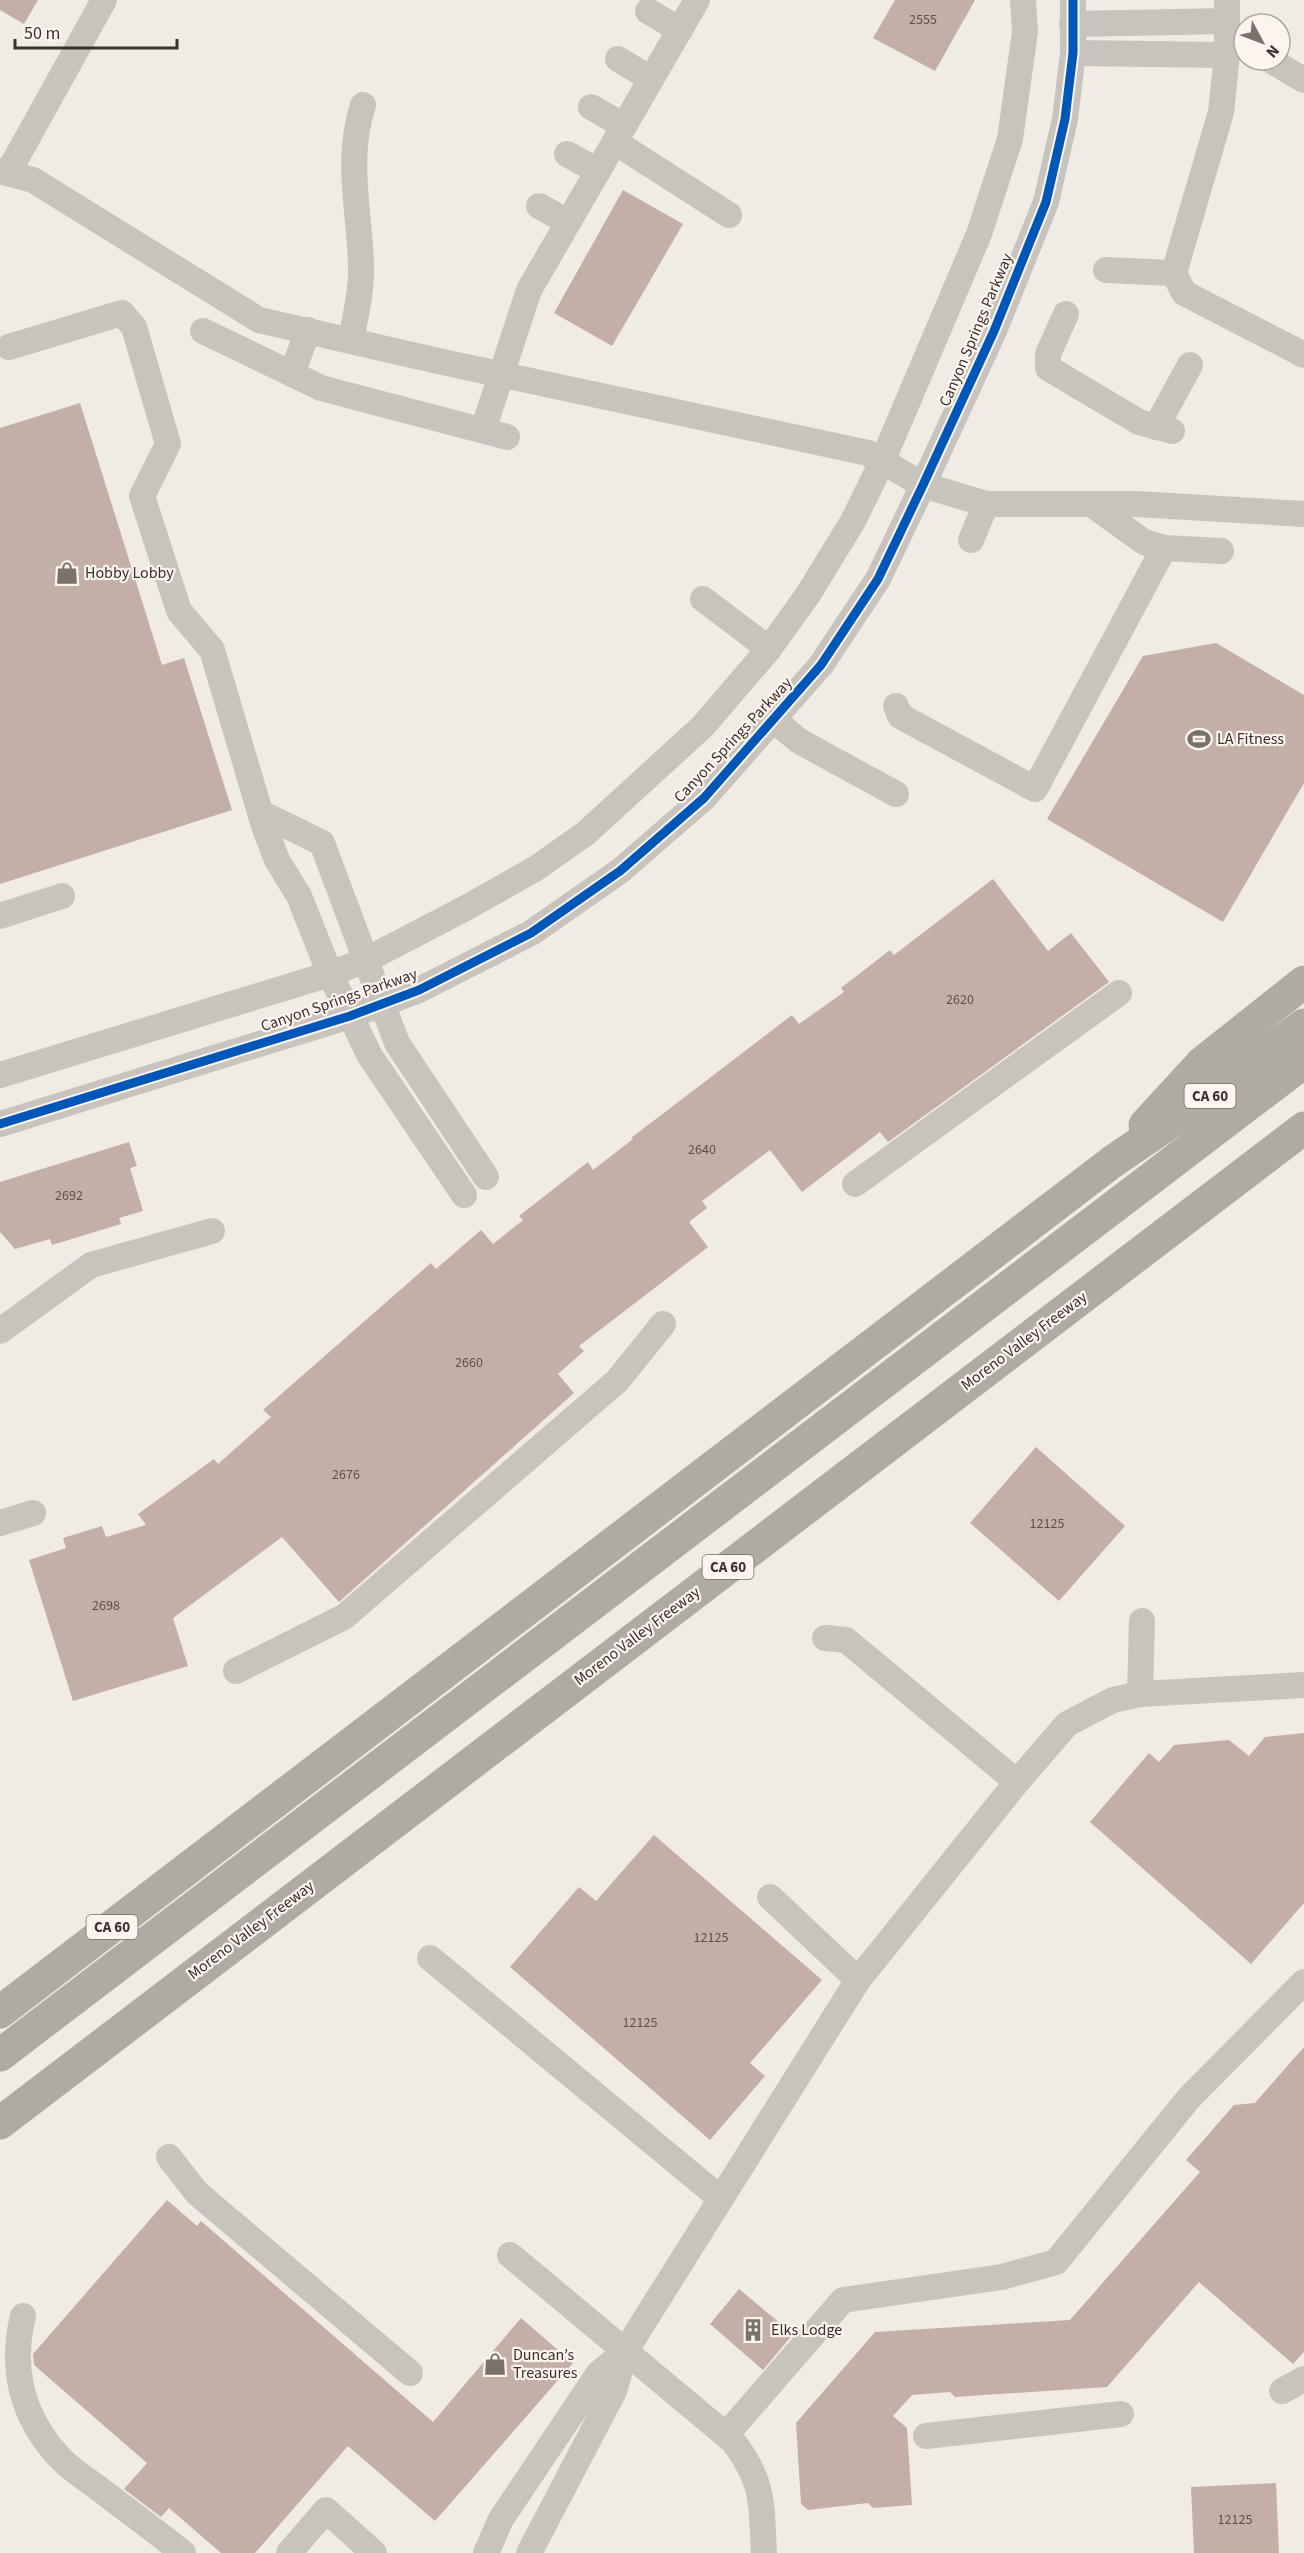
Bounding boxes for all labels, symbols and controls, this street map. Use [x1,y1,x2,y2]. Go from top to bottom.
house number: 2555 [909,10,937,30]
scale bar [15,12,177,50]
north arrow [1232,12,1292,72]
text: 50 m [24,21,60,46]
text: N [1261,40,1284,62]
street label: Canyon Springs Parkway [934,250,1018,410]
shop icon: Hobby Lobby [54,560,80,586]
place label: Hobby Lobby [85,562,174,584]
street label: Canyon Springs Parkway [669,672,797,808]
sports icon: LA Fitness [1186,726,1212,752]
place label: LA Fitness [1217,728,1284,750]
street label: Canyon Springs Parkway [258,963,421,1037]
house number: 2620 [946,990,974,1010]
road number: CA 60 [1184,1084,1236,1108]
house number: 2640 [688,1140,716,1160]
house number: 2692 [55,1186,83,1206]
street label: Moreno Valley Freeway [956,1286,1092,1396]
house number: 2660 [455,1353,483,1373]
house number: 2676 [332,1465,360,1485]
house number: 12125 [1030,1514,1064,1534]
road number: CA 60 [702,1555,754,1579]
street label: Moreno Valley Freeway [569,1581,705,1691]
house number: 2698 [92,1596,120,1616]
street label: Moreno Valley Freeway [183,1875,319,1985]
road number: CA 60 [86,1915,138,1939]
house number: 12125 [694,1928,728,1948]
house number: 12125 [623,2013,657,2033]
building icon: Elks Lodge [740,2317,766,2343]
place label: Elks Lodge [771,2319,842,2341]
place label: Duncan’s Treasures [513,2344,578,2384]
shop icon: Duncan’s Treasures [482,2351,508,2377]
house number: 12125 [1218,2510,1252,2530]

